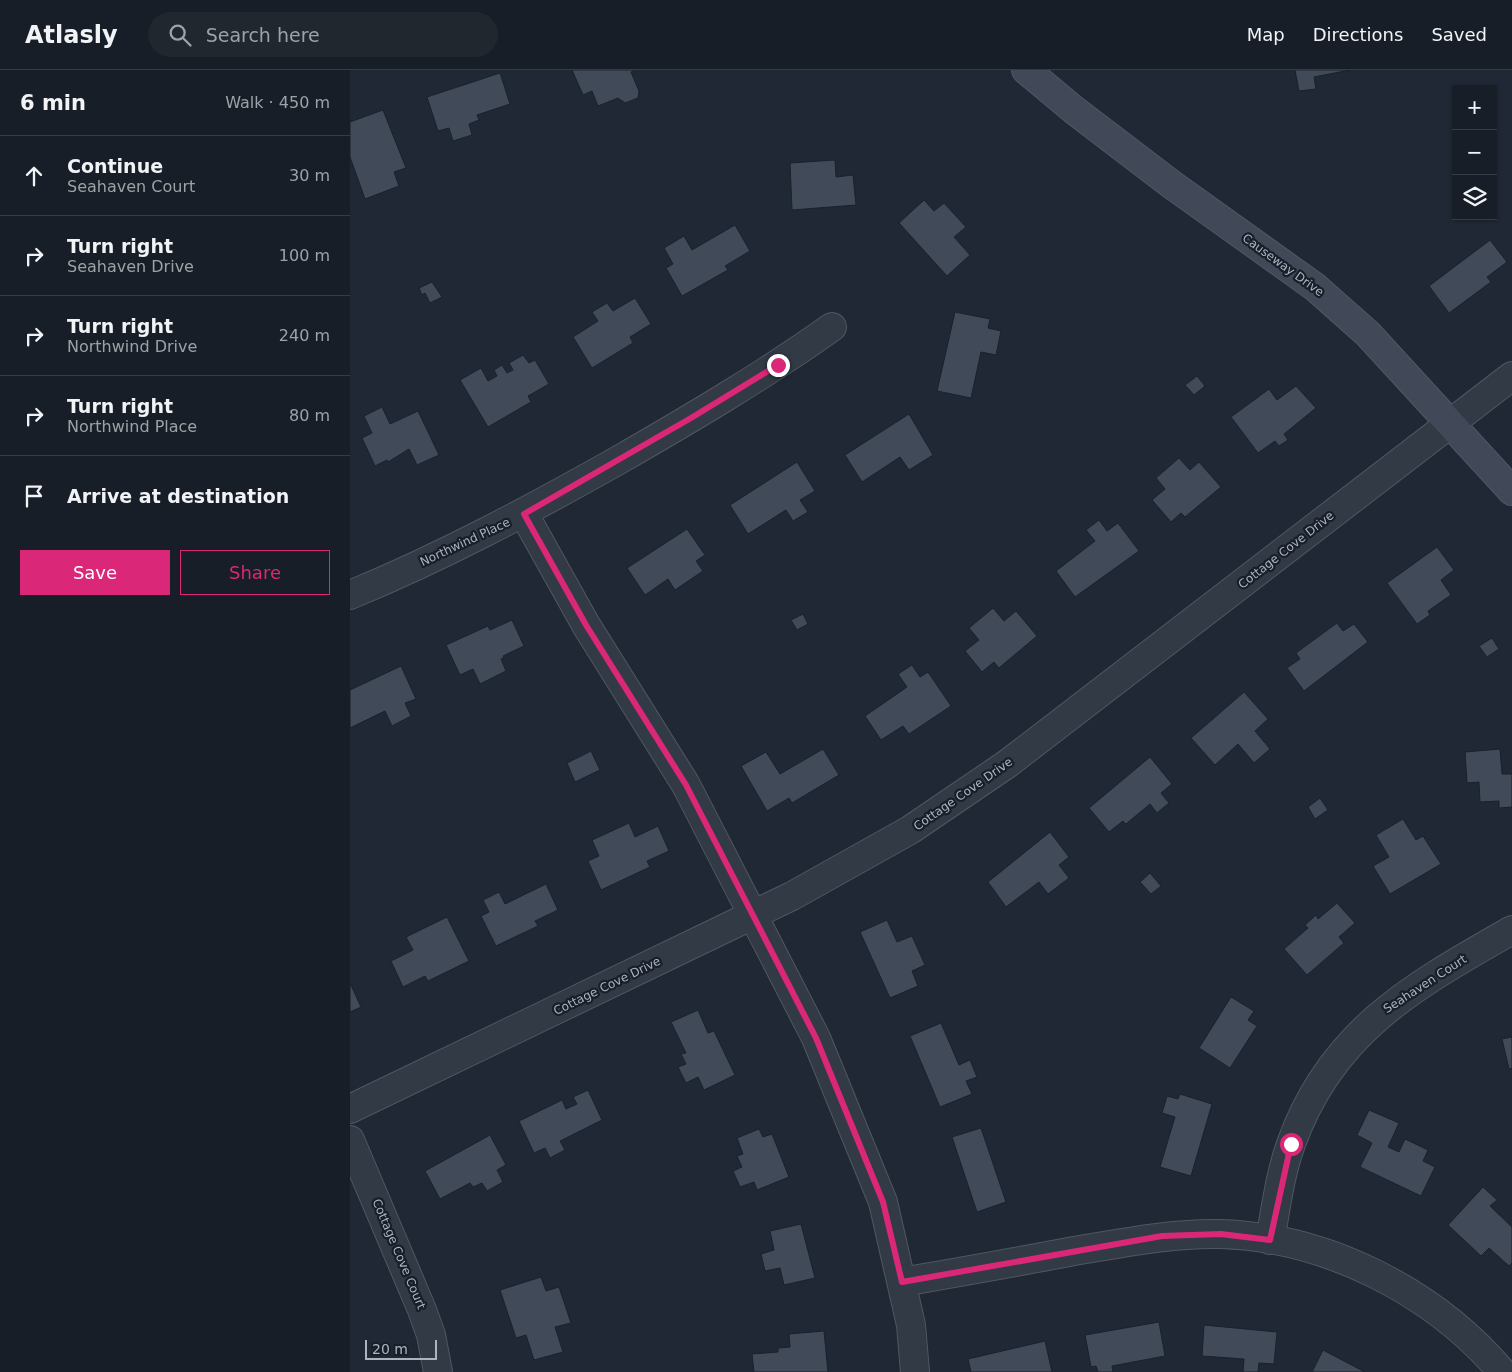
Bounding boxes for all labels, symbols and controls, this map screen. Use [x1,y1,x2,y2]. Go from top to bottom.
search box [148,12,498,57]
text: Atlasly [25,21,118,49]
icon: search [166,21,194,49]
text: Search here [206,24,320,46]
text: Map [1247,24,1285,45]
text: Directions [1313,24,1403,45]
text: Saved [1431,24,1487,45]
map controls [1452,85,1497,220]
button: + [1452,85,1497,130]
text: 6 min [20,91,86,115]
text: Walk · 450 m [225,93,330,112]
button: − [1452,130,1497,175]
text: Continue [67,155,163,177]
icon: ahead [20,162,48,190]
text: 30 m [289,166,330,185]
button: layers [1452,175,1497,220]
text: Seahaven Court [67,177,195,196]
street label: Causeway Drive [1240,231,1326,299]
text: Turn right [67,235,173,257]
icon: right [20,242,48,270]
text: 100 m [279,246,330,265]
text: Seahaven Drive [67,257,194,276]
text: Turn right [67,315,173,337]
icon: right [20,322,48,350]
text: 240 m [279,326,330,345]
text: Northwind Drive [67,337,197,356]
route end [767,354,790,377]
text: Turn right [67,395,173,417]
icon: right [20,402,48,430]
text: 80 m [289,406,330,425]
text: Northwind Place [67,417,197,436]
icon: arrive [20,482,48,510]
text: Arrive at destination [67,485,289,507]
street label: Cottage Cove Drive [1235,508,1337,592]
street label: Northwind Place [418,515,512,569]
button: Save [20,550,170,595]
button: Share [180,550,330,595]
street label: Cottage Cove Drive [911,755,1015,833]
street label: Seahaven Court [1381,952,1469,1016]
street label: Cottage Cove Drive [551,954,663,1018]
route start [1280,1133,1303,1156]
street label: Cottage Cove Court [369,1197,429,1311]
scale bar [365,1337,438,1360]
text: 20 m [372,1341,408,1357]

